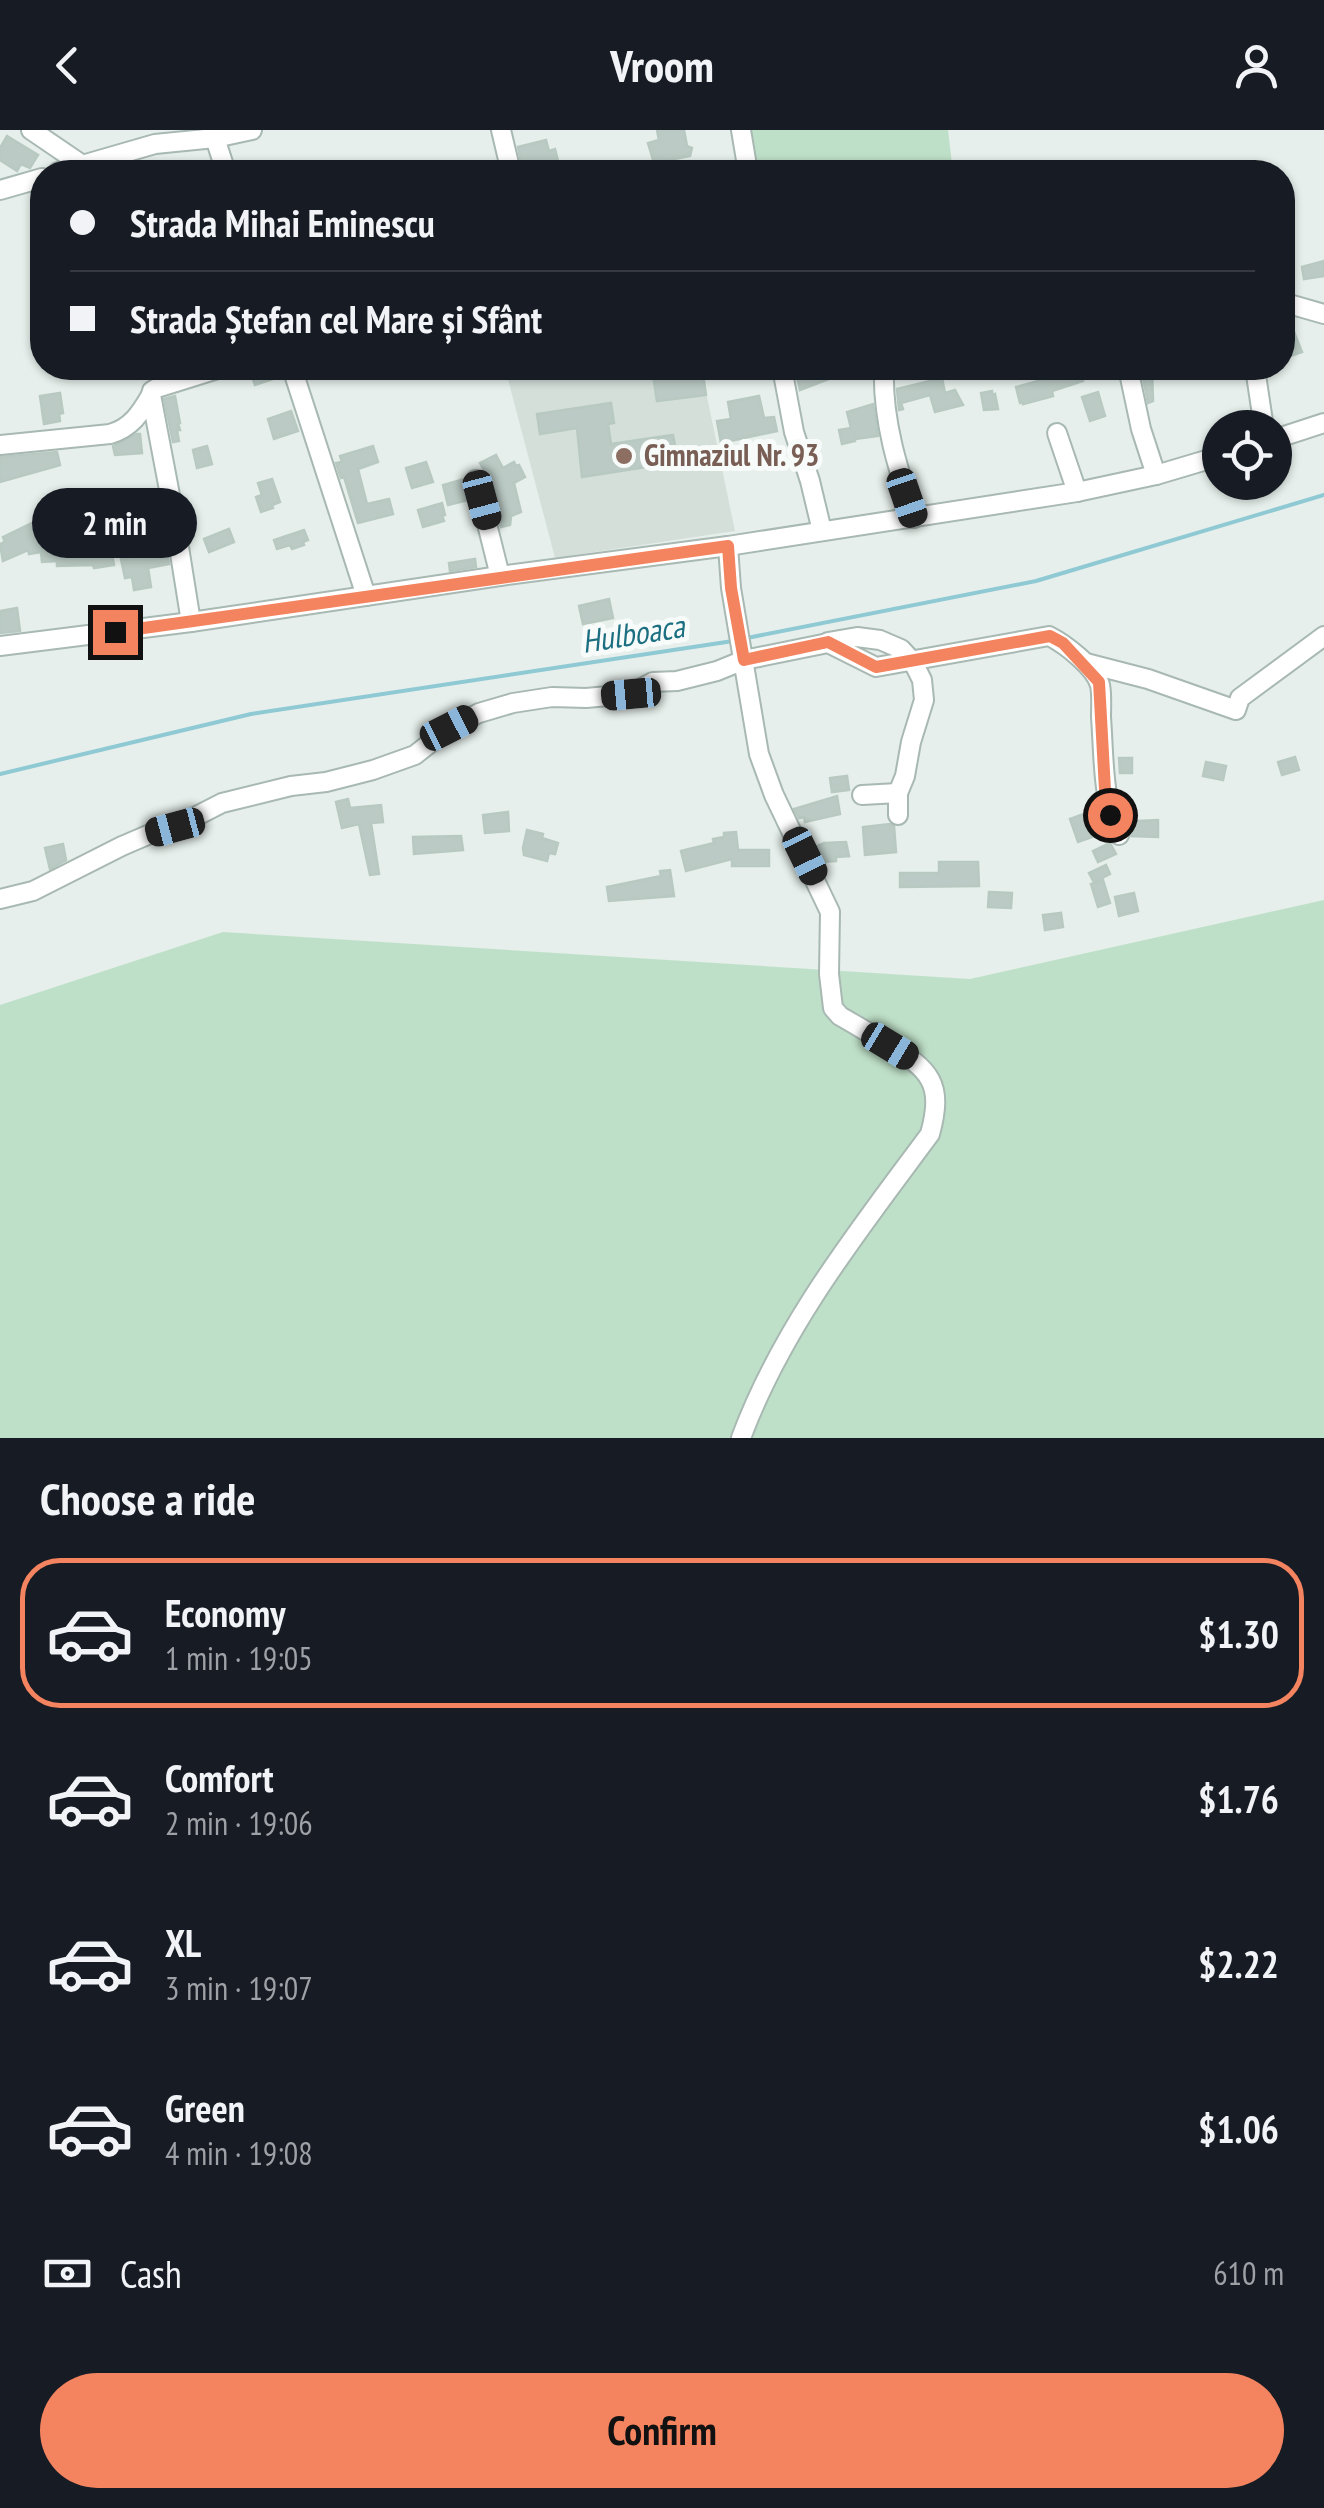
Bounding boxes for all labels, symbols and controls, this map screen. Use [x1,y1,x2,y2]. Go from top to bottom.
text: Vroom [610,36,714,94]
icon: back [40,38,95,93]
icon: person [1229,38,1284,93]
text: Strada Mihai Eminescu [130,198,435,247]
text: Strada Ștefan cel Mare și Sfânt [130,294,542,343]
map controls [1202,410,1292,500]
button: locate [1202,410,1292,500]
place label: Gimnaziul Nr. 93 [644,435,819,474]
marker: Gimnaziul Nr. 93 [613,445,635,467]
car [883,465,931,531]
car [460,467,504,533]
callout: 2 min [32,487,198,557]
text: 2 min [82,502,147,544]
water label: Hulboaca [579,604,689,662]
route end [93,610,138,655]
car [600,676,662,712]
car [415,701,483,755]
route start [1088,793,1133,838]
car [142,805,208,849]
car [778,822,832,890]
car [857,1018,923,1074]
text: Choose a ride [40,1469,255,1527]
icon: car [45,1588,135,1678]
text: Economy [165,1588,285,1637]
text: $1.30 [1198,1609,1279,1658]
text: 1 min · 19:05 [165,1637,313,1679]
icon: car [45,1753,135,1843]
text: Comfort [165,1753,274,1802]
text: $1.76 [1198,1774,1279,1823]
text: 2 min · 19:06 [165,1802,313,1844]
icon: car [45,1918,135,2008]
text: XL [165,1918,201,1967]
text: $2.22 [1198,1939,1279,1988]
text: 3 min · 19:07 [165,1967,313,2009]
icon: car [45,2083,135,2173]
text: Green [165,2083,245,2132]
text: $1.06 [1198,2104,1279,2153]
text: 4 min · 19:08 [165,2132,313,2174]
icon: cash [40,2246,95,2301]
text: Cash [120,2249,182,2298]
text: 610 m [1213,2252,1284,2294]
button: Confirm [40,2373,1284,2488]

